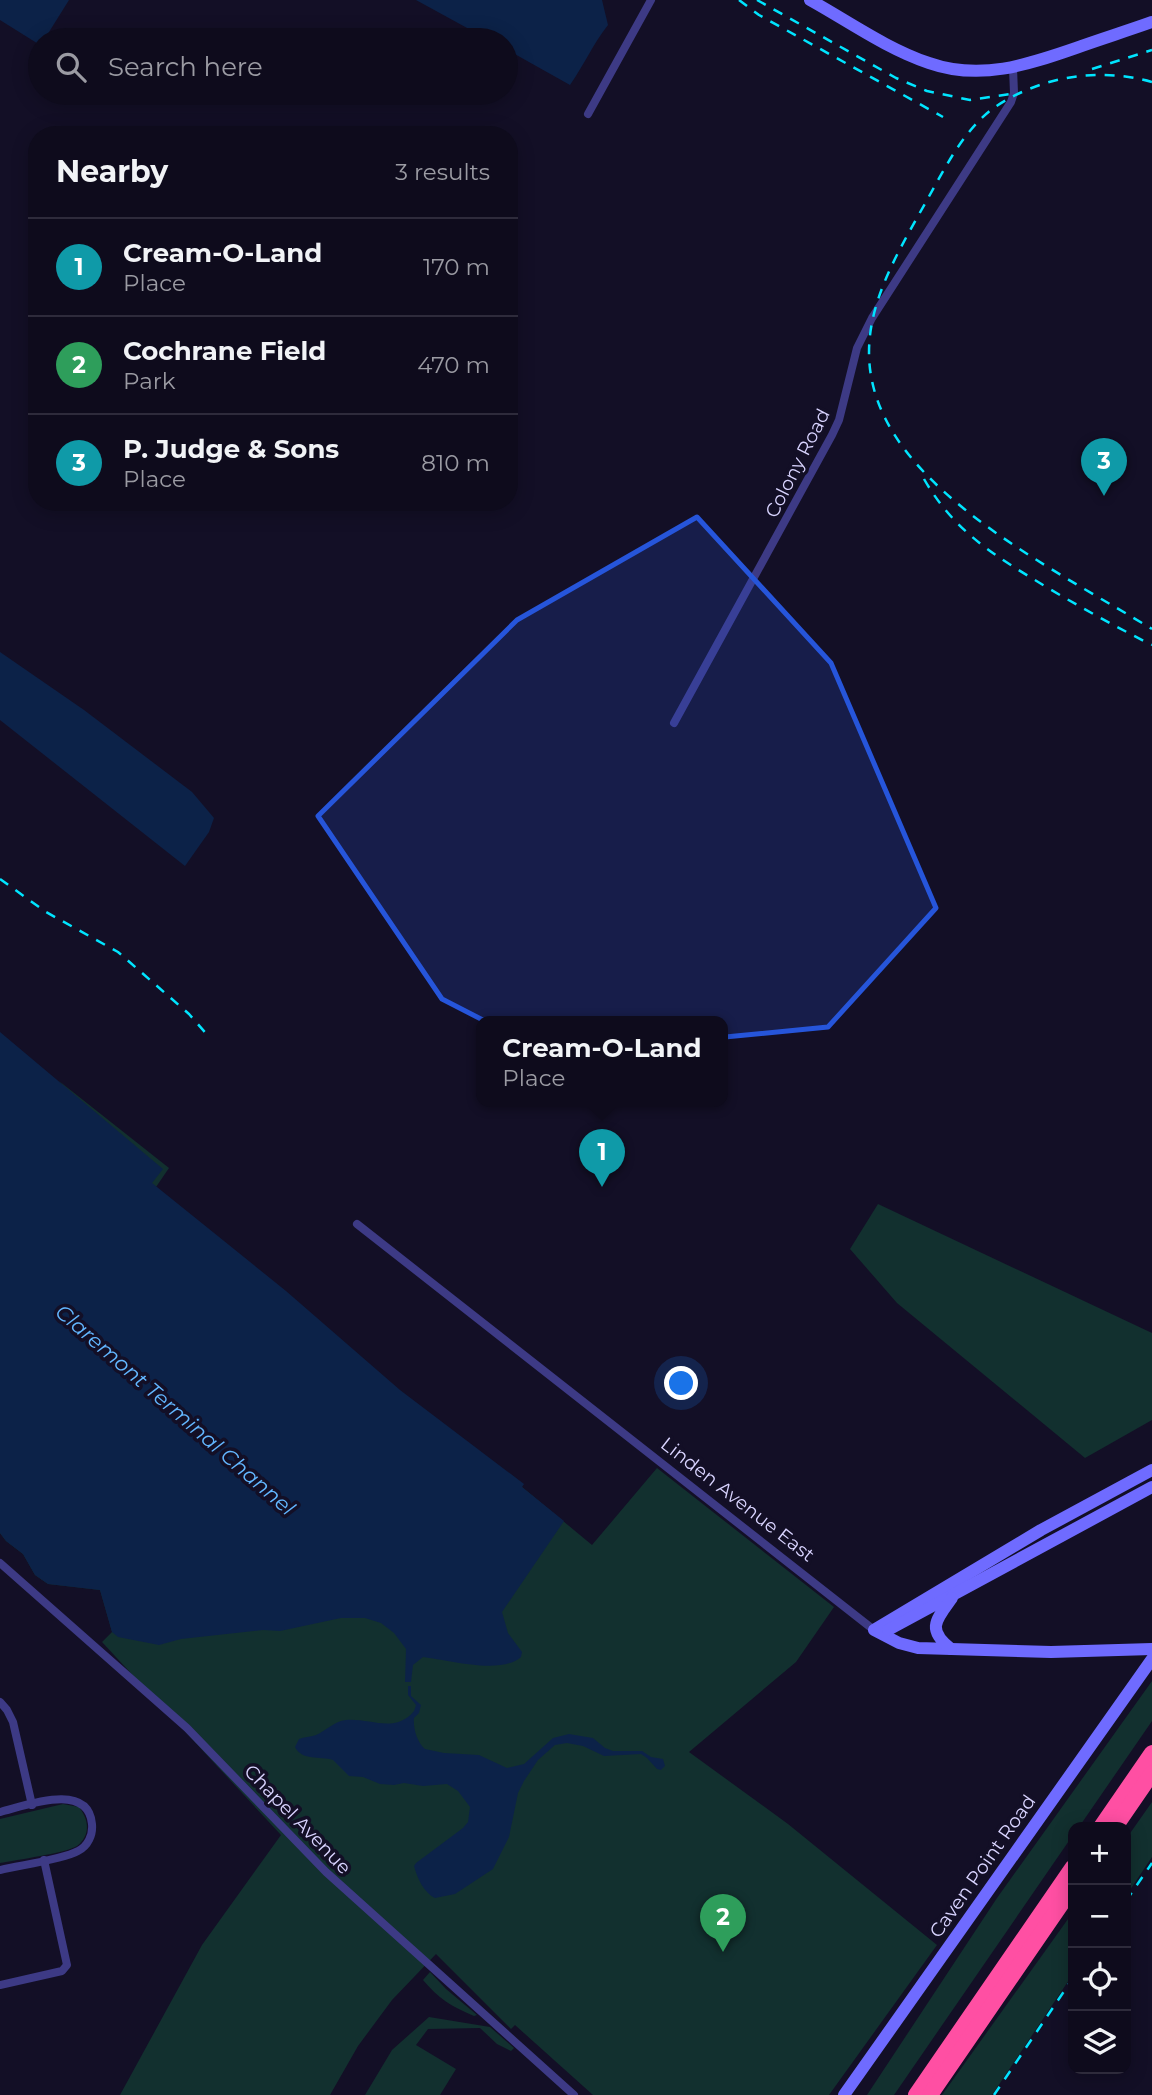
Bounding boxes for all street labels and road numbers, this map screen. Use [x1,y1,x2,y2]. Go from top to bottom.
street label: Colony Road [760,405,835,522]
street label: Linden Avenue East [656,1432,819,1567]
street label: Chapel Avenue [239,1760,356,1879]
street label: Caven Point Road [924,1790,1040,1942]

